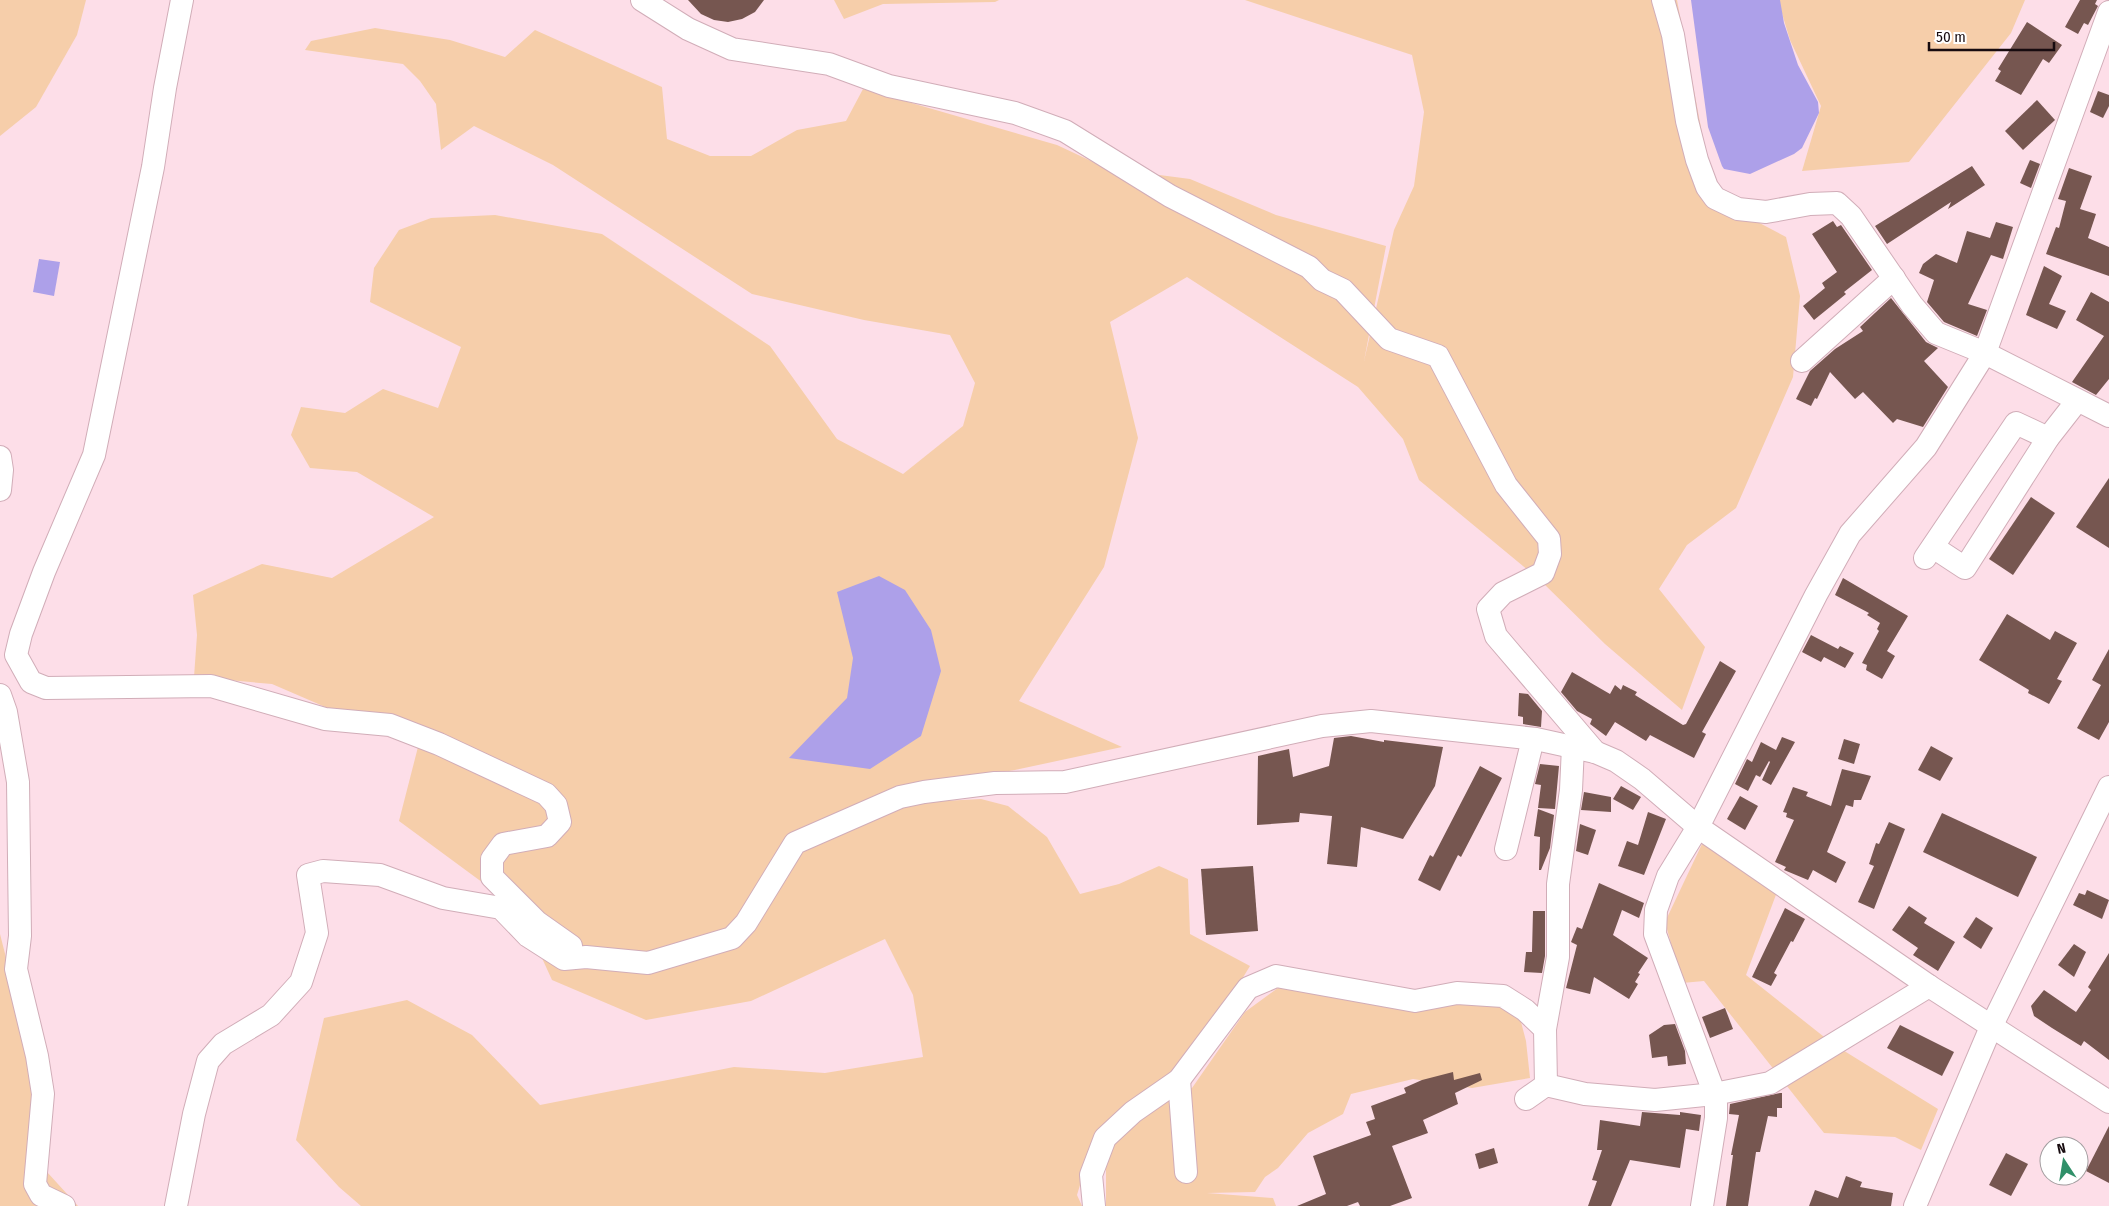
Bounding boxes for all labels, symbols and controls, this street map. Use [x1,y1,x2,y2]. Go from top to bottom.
scale bar [1929,20,2054,52]
text: 50 m [1936,28,1966,46]
north arrow [2039,1136,2089,1186]
text: N [2056,1140,2067,1158]

